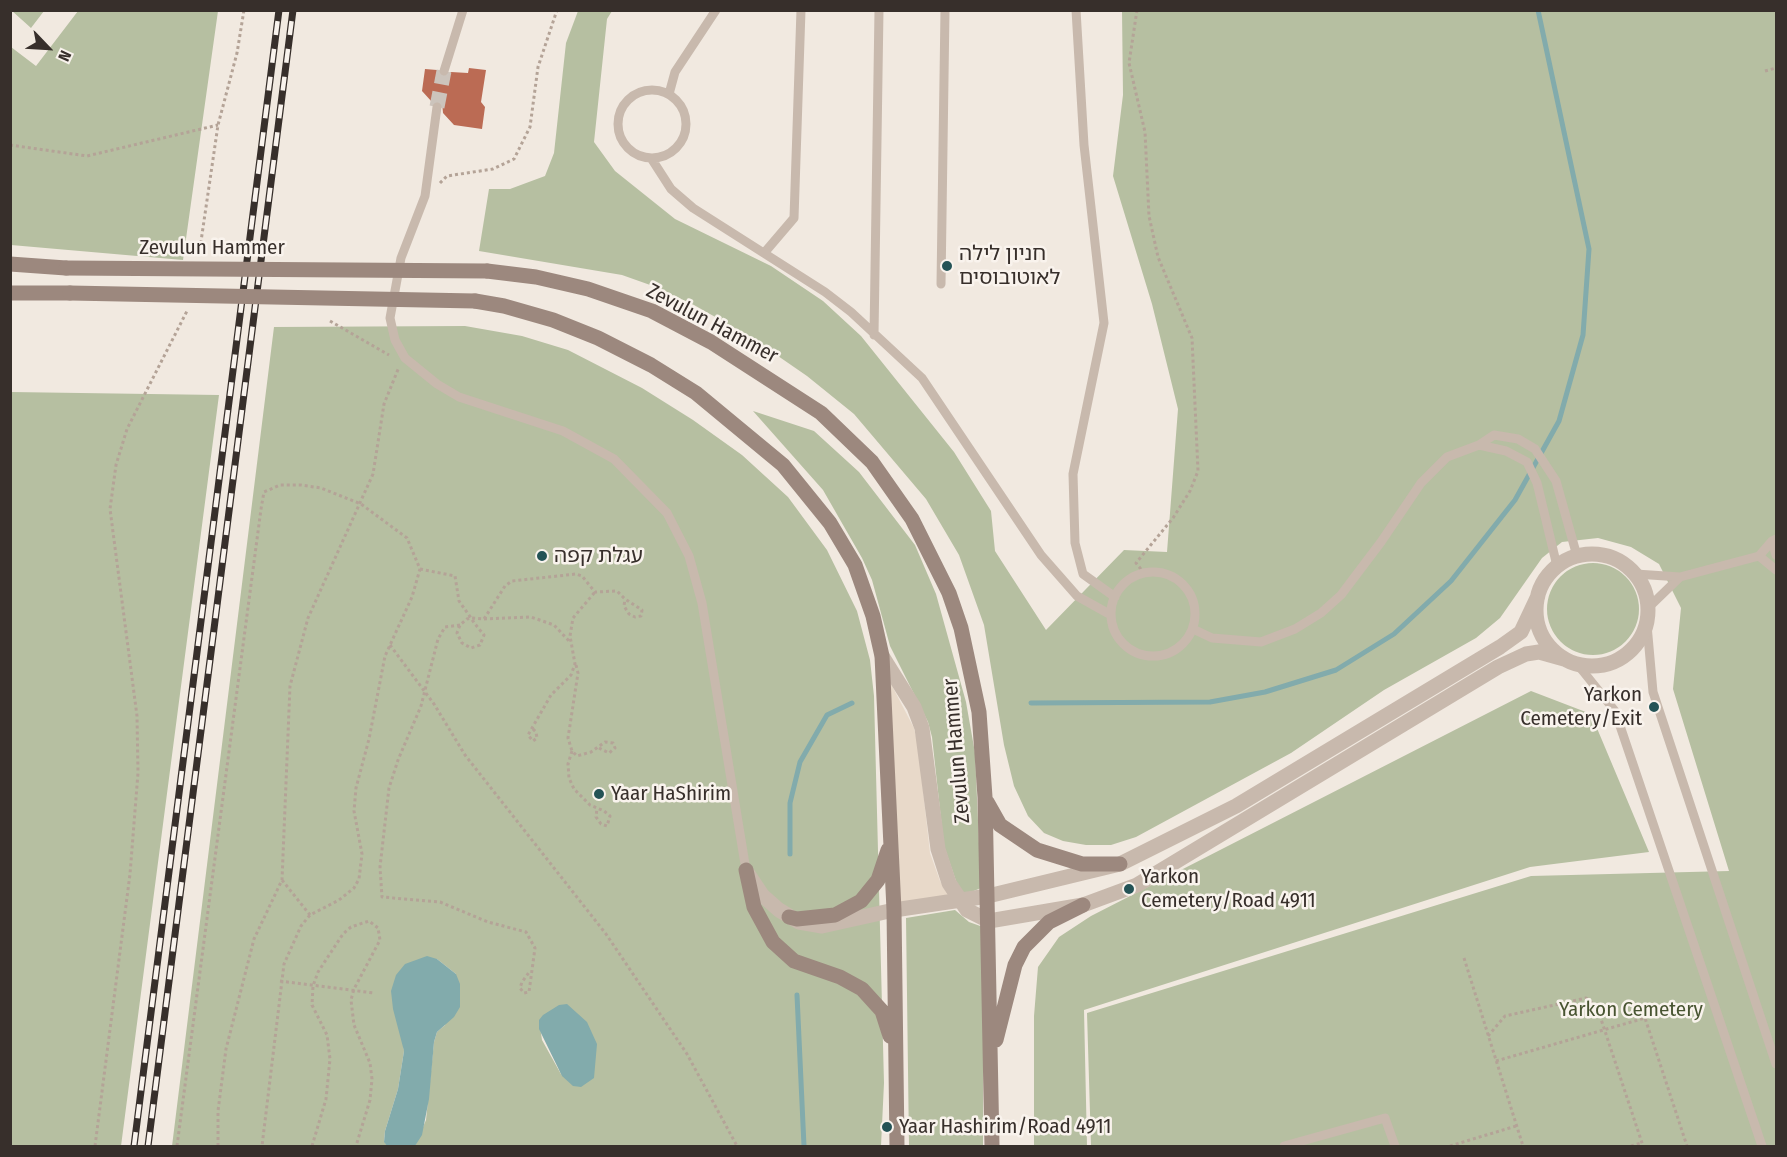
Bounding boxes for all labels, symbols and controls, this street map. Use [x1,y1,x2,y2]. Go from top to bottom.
north arrow [18,18,78,78]
text: N [54,47,75,64]
street label: Zevulun Hammer [139,235,285,261]
place label: חניון לילה לאוטובוסים [959,241,1060,291]
marker: חניון לילה לאוטובוסים [940,259,954,273]
street label: Zevulun Hammer [642,279,782,369]
place label: עגלת קפה [554,543,643,569]
marker: עגלת קפה [535,549,549,563]
street label: Zevulun Hammer [938,677,976,825]
place label: Yarkon Cemetery/Exit [1520,682,1642,732]
marker: Yarkon Cemetery/Exit [1647,700,1661,714]
place label: Yaar HaShirim [611,781,731,807]
marker: Yaar HaShirim [592,787,606,801]
place label: Yarkon Cemetery/Road 4911 [1141,864,1316,914]
marker: Yarkon Cemetery/Road 4911 [1122,882,1136,896]
park label: Yarkon Cemetery [1559,997,1703,1023]
place label: Yaar Hashirim/Road 4911 [899,1114,1112,1140]
marker: Yaar Hashirim/Road 4911 [880,1120,894,1134]

